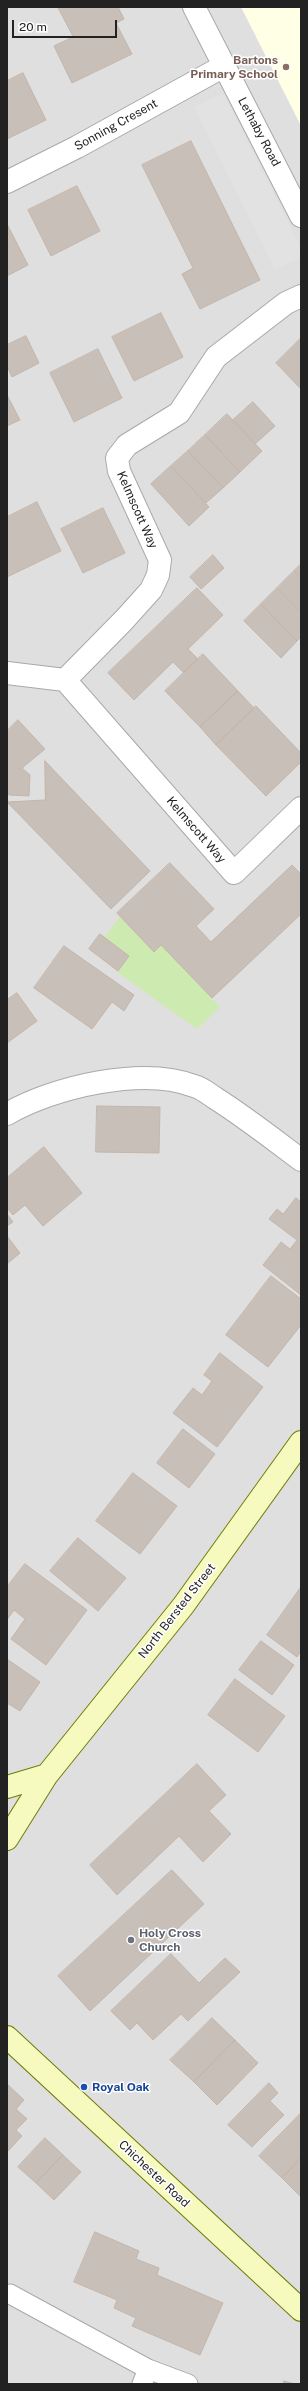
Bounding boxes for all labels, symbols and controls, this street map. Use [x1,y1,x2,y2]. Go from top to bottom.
scale bar [14,12,119,38]
text: 20 m [19,20,47,34]
place label: Bartons Primary School [190,53,278,81]
marker: Bartons Primary School [281,62,291,72]
street label: Lethaby Road [235,95,283,169]
street label: Sonning Cresent [72,96,160,154]
street label: Kelmscott Way [114,469,160,551]
street label: Kelmscott Way [163,794,229,866]
street label: North Bersted Street [135,1561,219,1661]
place label: Holy Cross Church [139,1926,201,1954]
marker: Holy Cross Church [126,1935,136,1945]
place label: Royal Oak [92,2080,149,2094]
marker: Royal Oak [79,2082,89,2092]
street label: Chichester Road [116,2138,192,2210]

